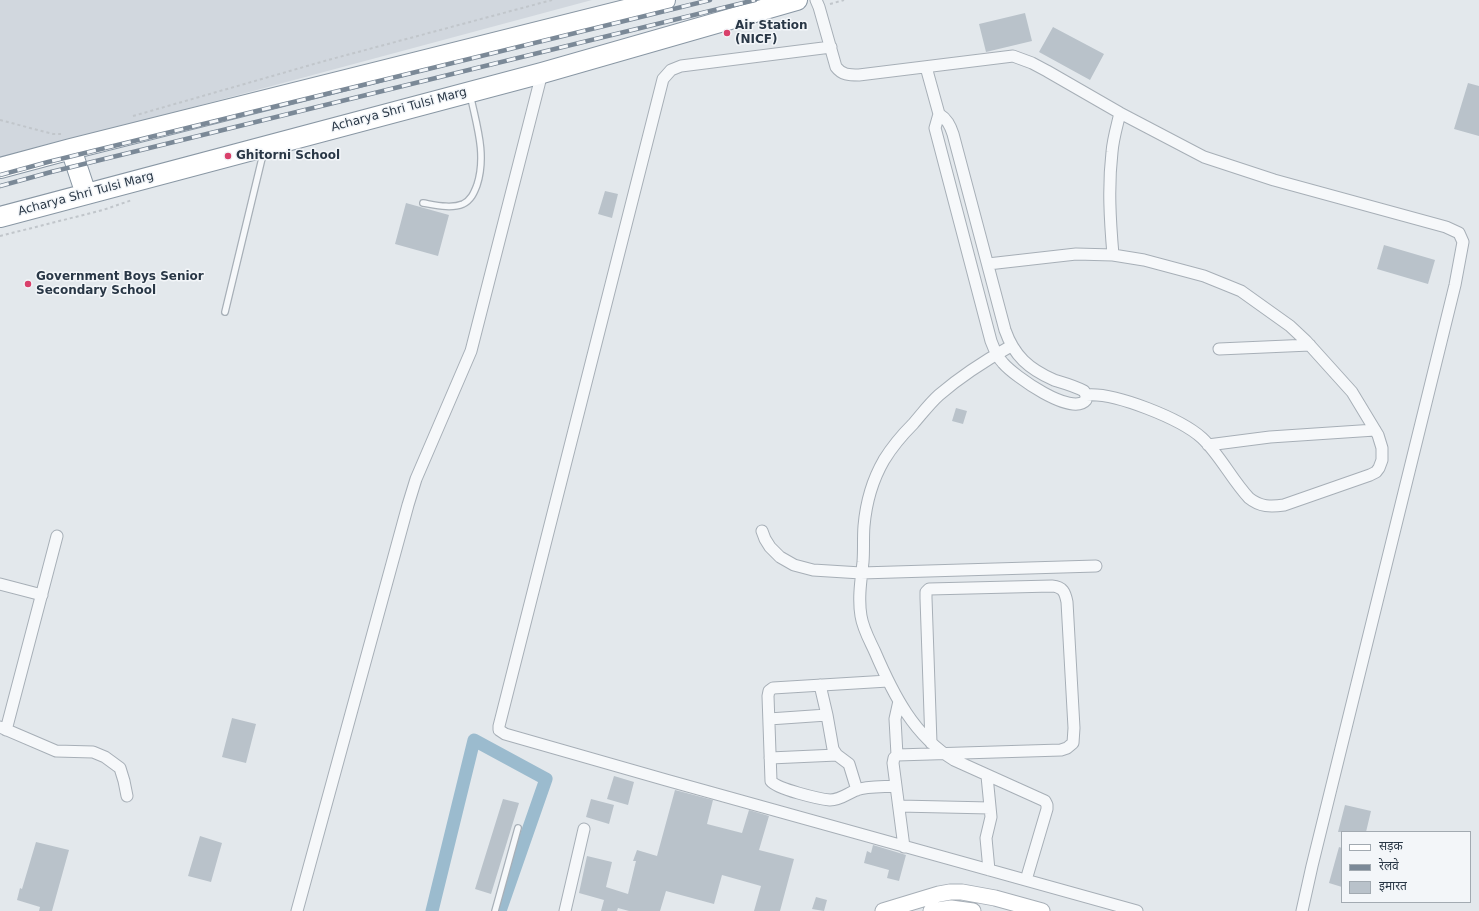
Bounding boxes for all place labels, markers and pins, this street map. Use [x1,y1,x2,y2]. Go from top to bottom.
place label: Air Station (NICF) [735,19,808,47]
marker: Air Station (NICF) [722,28,732,38]
place label: Ghitorni School [236,149,340,163]
marker: Ghitorni School [223,151,233,161]
place label: Government Boys Senior Secondary School [36,270,204,298]
marker: Government Boys Senior Secondary School [23,279,33,289]

